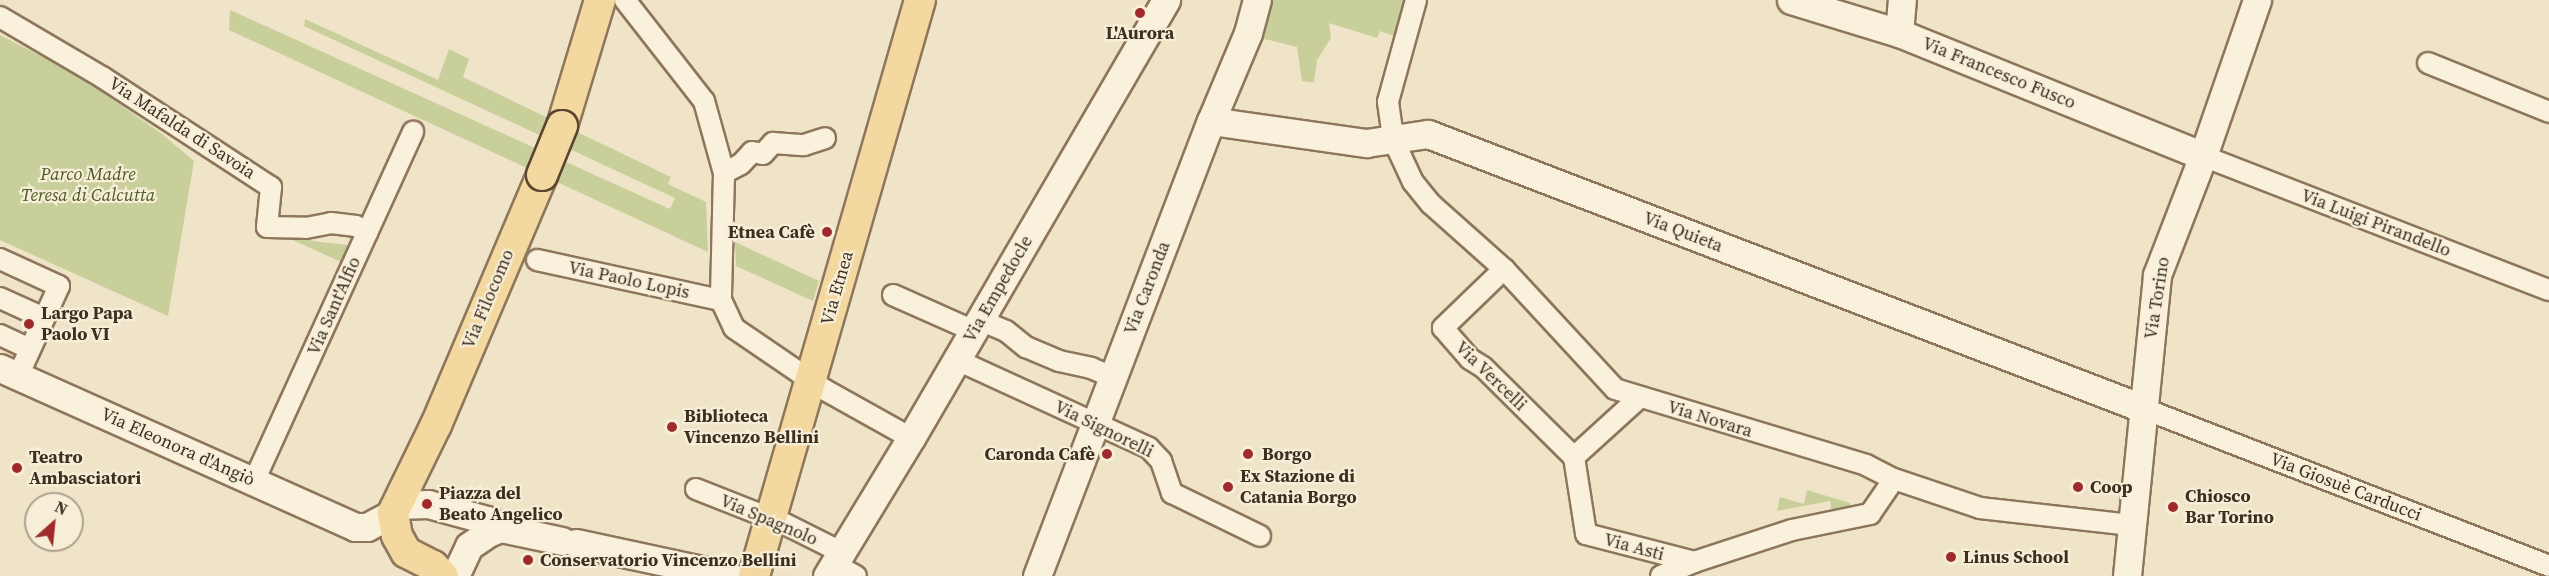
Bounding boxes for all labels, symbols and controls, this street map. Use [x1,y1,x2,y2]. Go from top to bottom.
marker: L'Aurora [1133,6,1147,20]
place label: L'Aurora [1106,22,1174,44]
street label: Via Francesco Fusco [1919,32,2079,114]
street label: Via Mafalda di Savoia [105,72,259,184]
park label: Parco Madre Teresa di Calcutta [21,164,155,207]
street label: Via Luigi Pirandello [2298,184,2454,262]
street label: Via Quieta [1640,207,1726,257]
place label: Etnea Cafè [728,221,815,243]
marker: Etnea Cafè [820,225,834,239]
street label: Via Empedocle [959,232,1037,346]
street label: Via Caronda [1119,238,1175,338]
street label: Via Filocomo [457,246,519,352]
street label: Via Etnea [816,248,858,328]
street label: Via Sant'Alfio [303,254,365,358]
street label: Via Torino [2140,255,2174,341]
street label: Via Paolo Lopis [566,257,692,303]
place label: Largo Papa Paolo VI [41,303,133,346]
marker: Largo Papa Paolo VI [22,317,36,331]
street label: Via Vercelli [1451,336,1531,416]
street label: Via Signorelli [1051,396,1157,462]
street label: Via Novara [1665,396,1755,442]
street label: Via Eleonora d'Angiò [98,403,258,491]
place label: Biblioteca Vincenzo Bellini [684,406,819,448]
marker: Biblioteca Vincenzo Bellini [665,420,679,434]
place label: Caronda Cafè [985,443,1095,465]
place label: Borgo [1262,443,1312,465]
marker: Borgo [1239,445,1257,463]
place label: Teatro Ambasciatori [29,447,141,490]
marker: Caronda Cafè [1100,447,1114,461]
street label: Via Giosuè Carducci [2267,448,2425,526]
marker: Teatro Ambasciatori [10,461,24,475]
place label: Ex Stazione di Catania Borgo [1240,466,1357,508]
place label: Coop [2090,476,2132,498]
marker: Ex Stazione di Catania Borgo [1221,480,1235,494]
marker: Coop [2071,480,2085,494]
place label: Piazza del Beato Angelico [439,483,563,526]
place label: Chiosco Bar Torino [2185,486,2274,528]
street label: Via Spagnolo [717,490,821,550]
north arrow [24,492,84,552]
text: N [51,495,71,520]
marker: Piazza del Beato Angelico [420,497,434,511]
marker: Chiosco Bar Torino [2166,500,2180,514]
street label: Via Asti [1602,529,1666,565]
place label: Linus School [1963,546,2069,568]
place label: Conservatorio Vincenzo Bellini [540,549,797,571]
marker: Linus School [1944,550,1958,564]
marker: Conservatorio Vincenzo Bellini [521,553,535,567]

